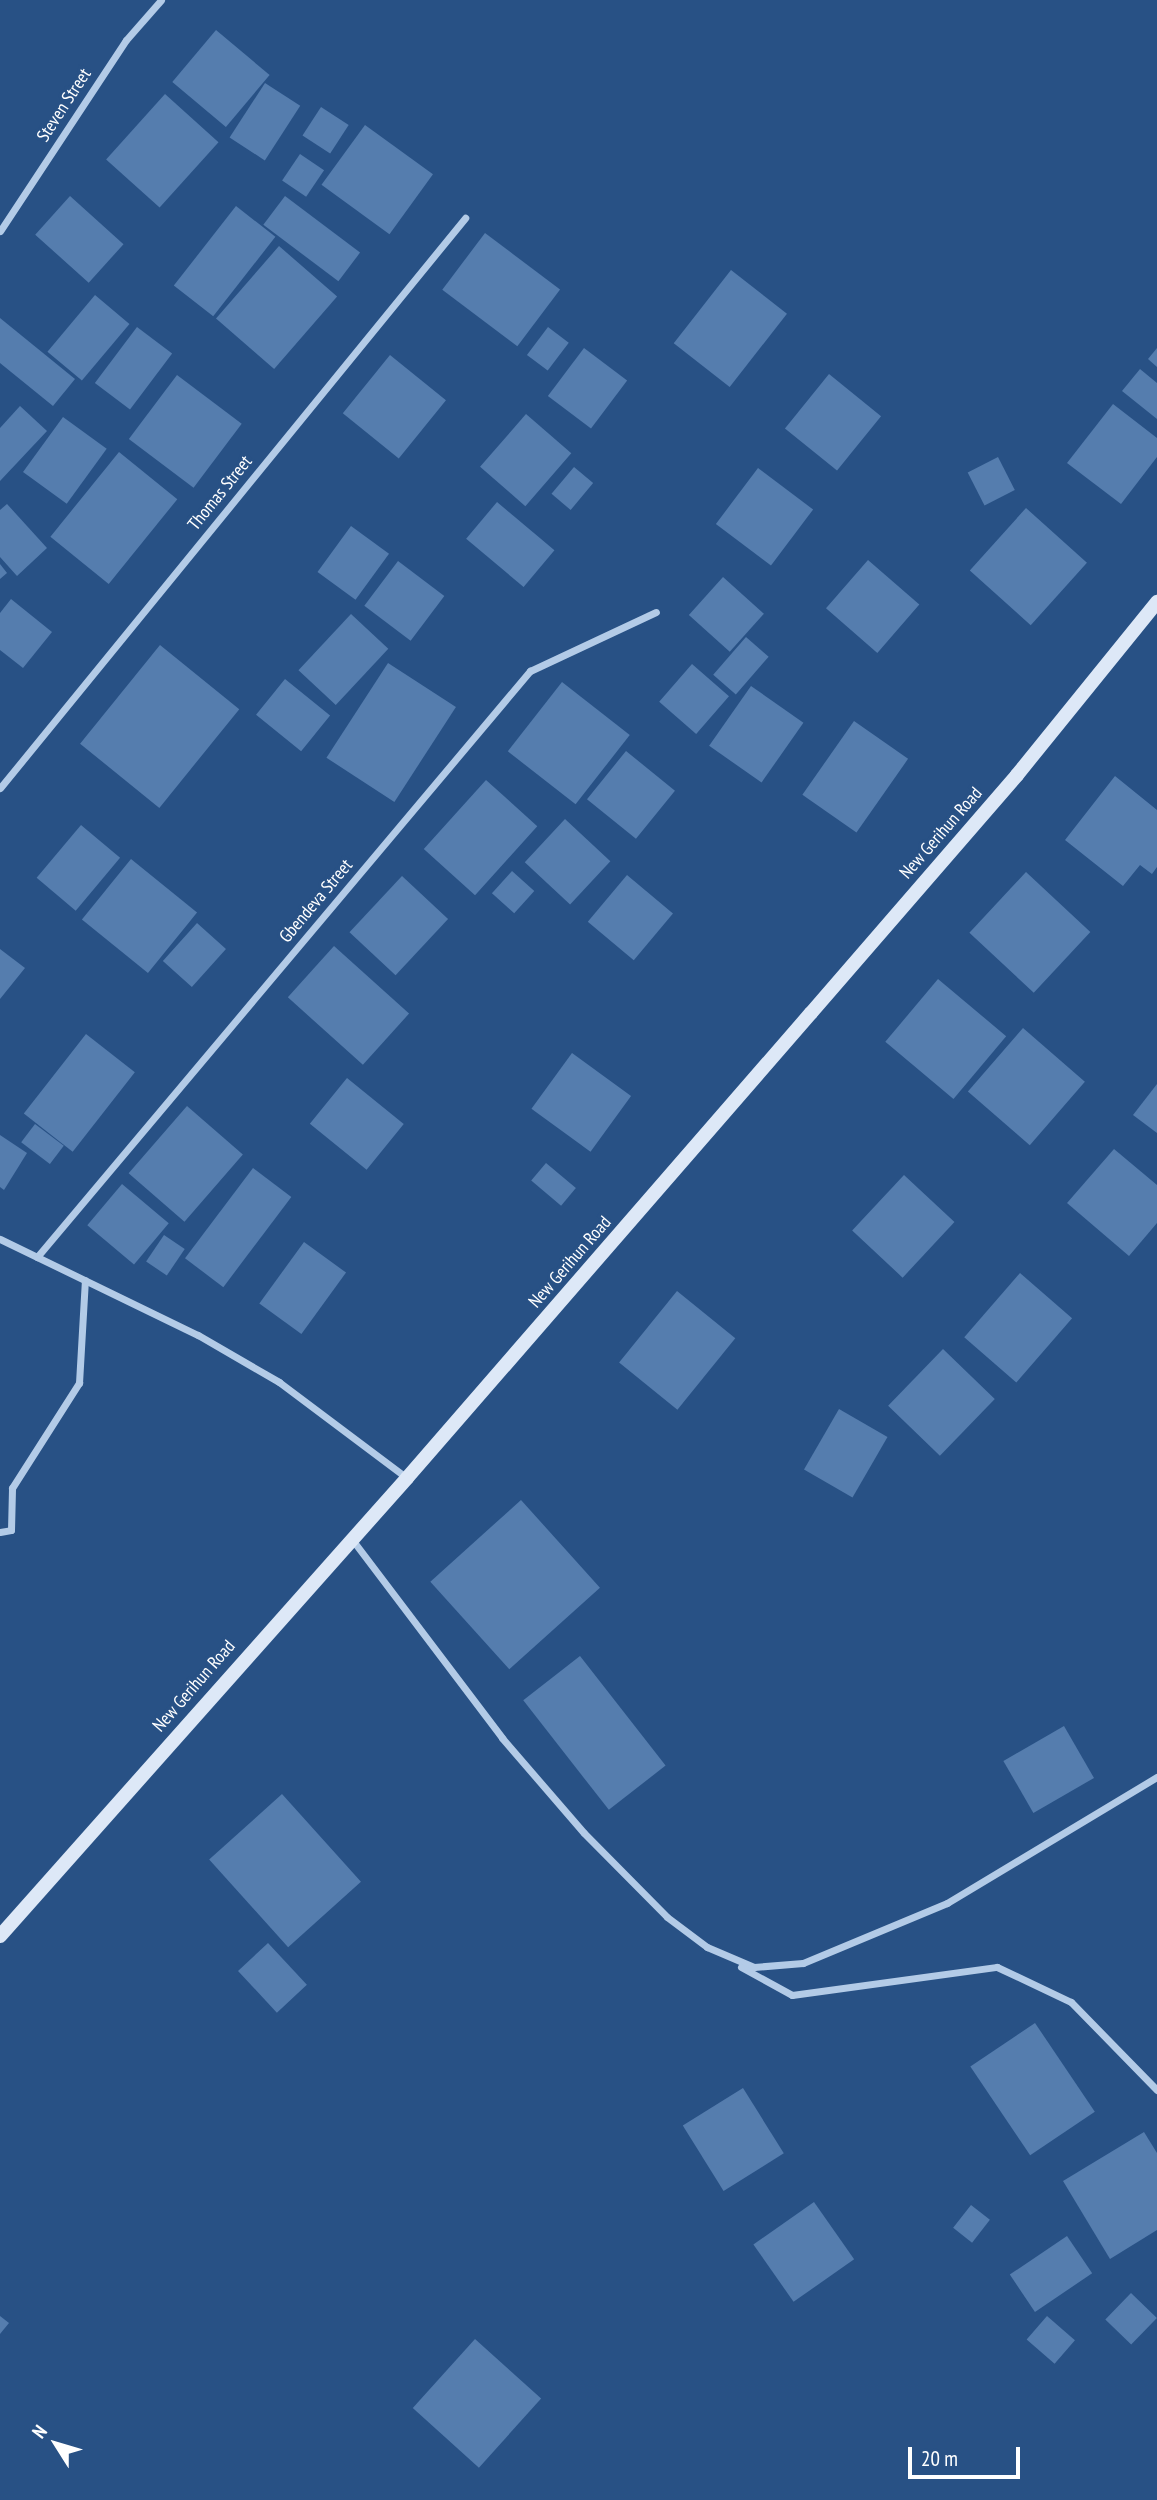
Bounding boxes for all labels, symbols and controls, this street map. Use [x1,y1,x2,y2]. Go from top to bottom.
street label: Steven Street [32,64,96,146]
street label: Thomas Street [183,451,257,535]
street label: New Gerihun Road [895,783,987,883]
street label: Gbendeva Street [275,855,357,947]
street label: New Gerihun Road [524,1212,616,1312]
street label: New Gerihun Road [148,1636,240,1736]
north arrow [21,2409,91,2479]
text: N [27,2420,52,2443]
scale bar [912,2434,1024,2478]
text: 20 m [921,2445,958,2472]

